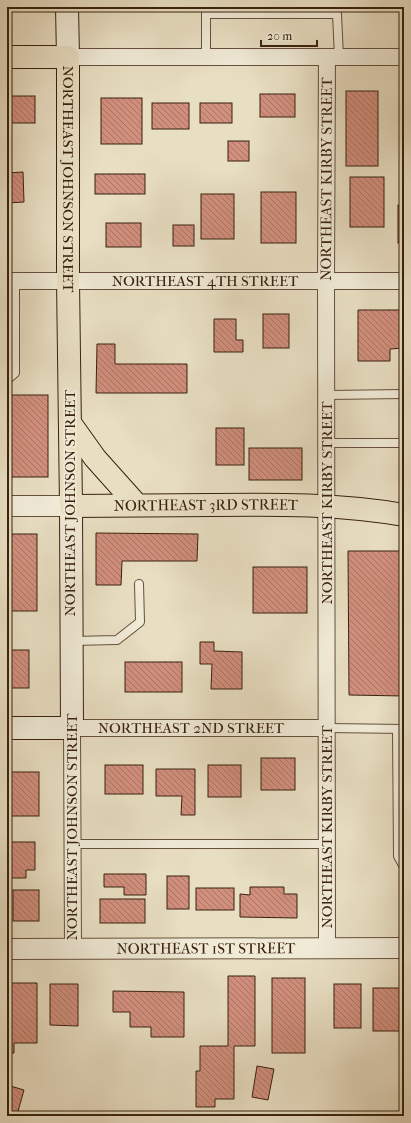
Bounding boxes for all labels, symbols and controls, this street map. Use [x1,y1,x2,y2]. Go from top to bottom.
scale bar [261,22,317,48]
text: 20 m [267,29,292,43]
street label: NORTHEAST JOHNSON STREET [59,66,77,293]
street label: NORTHEAST KIRBY STREET [317,76,336,281]
street label: NORTHEAST 4TH STREET [112,272,299,290]
street label: NORTHEAST JOHNSON STREET [61,389,79,616]
street label: NORTHEAST KIRBY STREET [318,401,336,605]
street label: NORTHEAST 3RD STREET [114,496,299,515]
street label: NORTHEAST JOHNSON STREET [63,713,81,940]
street label: NORTHEAST 2ND STREET [98,719,285,737]
street label: NORTHEAST KIRBY STREET [318,725,336,929]
street label: NORTHEAST 1ST STREET [117,939,296,958]

